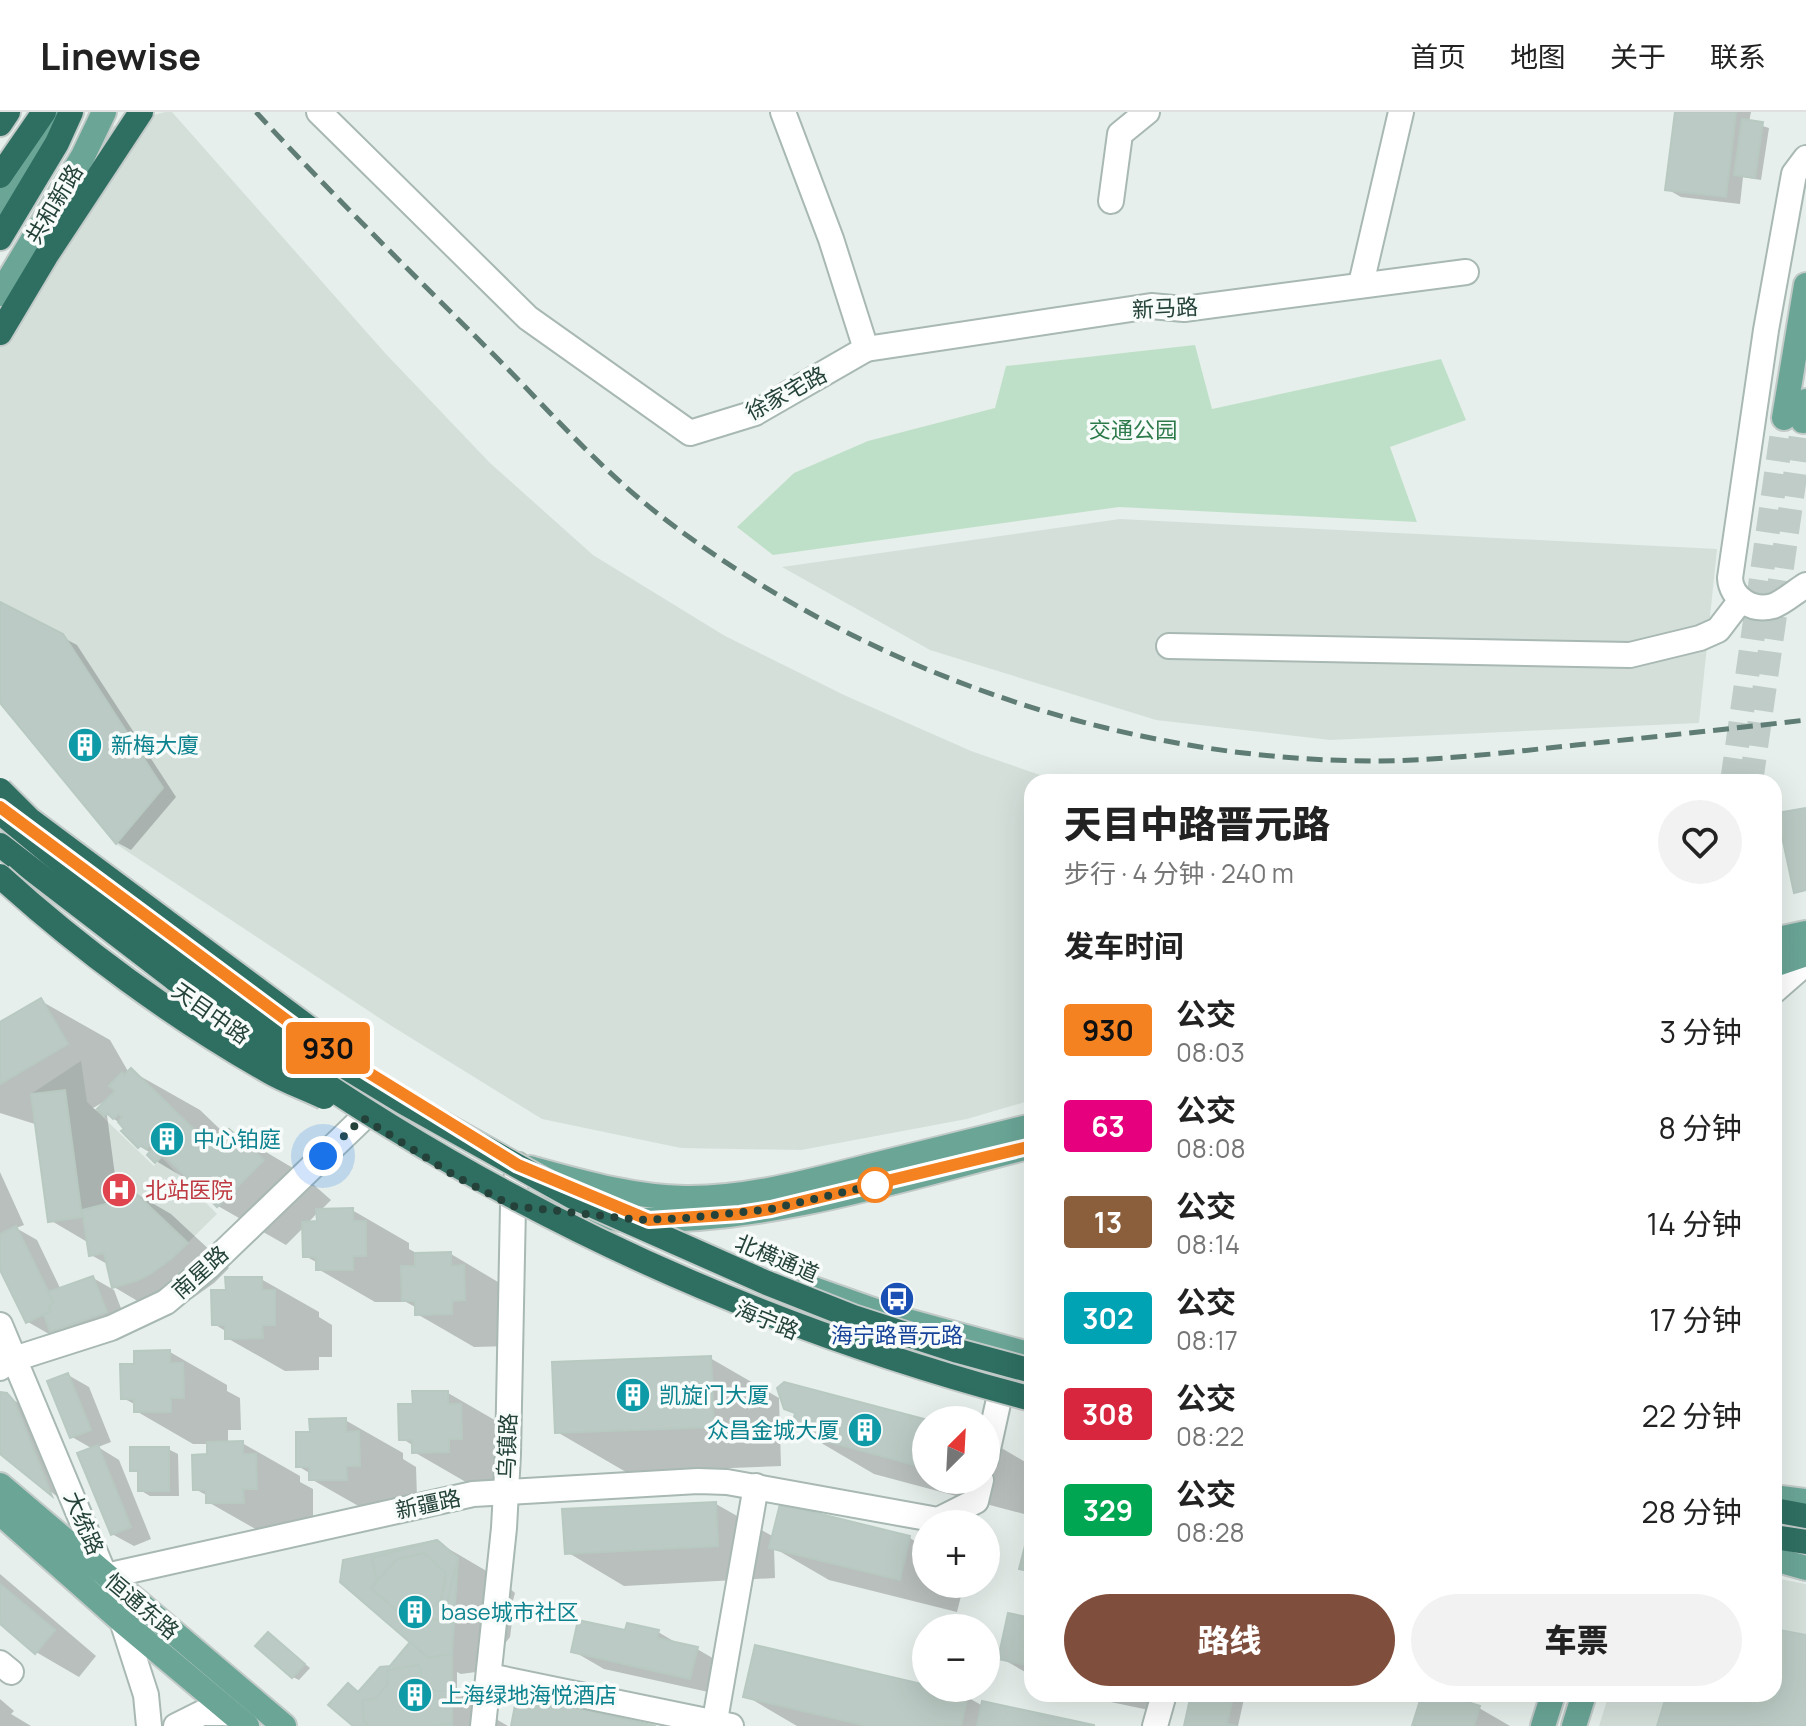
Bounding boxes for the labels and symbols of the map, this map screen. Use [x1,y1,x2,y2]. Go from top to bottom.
street label: 共和新路 [18,159,90,249]
street label: 新马路 [1131,291,1199,325]
street label: 徐家宅路 [740,359,832,427]
park label: 交通公园 [1089,415,1177,445]
building icon: 新梅大廈 [66,726,104,764]
place label: 新梅大廈 [111,730,199,760]
street label: 天目中路 [166,975,256,1051]
line badge: 930 [282,1022,374,1074]
building icon: 中心铂庭 [148,1120,186,1158]
place label: 中心铂庭 [193,1124,281,1154]
your location [303,1136,343,1176]
unlabelled marker [858,1168,892,1202]
hospital icon: 北站医院 [100,1171,138,1209]
place label: 北站医院 [145,1175,233,1205]
street label: 北横通道 [731,1227,823,1289]
street label: 南星路 [165,1239,235,1305]
bus stop icon: 海宁路晋元路 [878,1280,916,1318]
street label: 海宁路 [731,1294,803,1346]
place label: 海宁路晋元路 [831,1320,963,1350]
building icon: 凯旋门大厦 [614,1376,652,1414]
place label: 凯旋门大厦 [659,1380,769,1410]
north arrow [912,1406,1000,1494]
building icon: 众昌金城大厦 [846,1411,884,1449]
street label: 乌镇路 [491,1412,523,1480]
place label: 众昌金城大厦 [707,1415,839,1445]
street label: 新疆路 [393,1482,463,1526]
street label: 大统路 [57,1487,111,1559]
street label: 恒通东路 [99,1566,185,1646]
building icon: base城市社区 [396,1593,434,1631]
place label: base城市社区 [441,1597,579,1627]
building icon: 上海绿地海悦酒店 [396,1676,434,1714]
place label: 上海绿地海悦酒店 [441,1680,617,1710]

